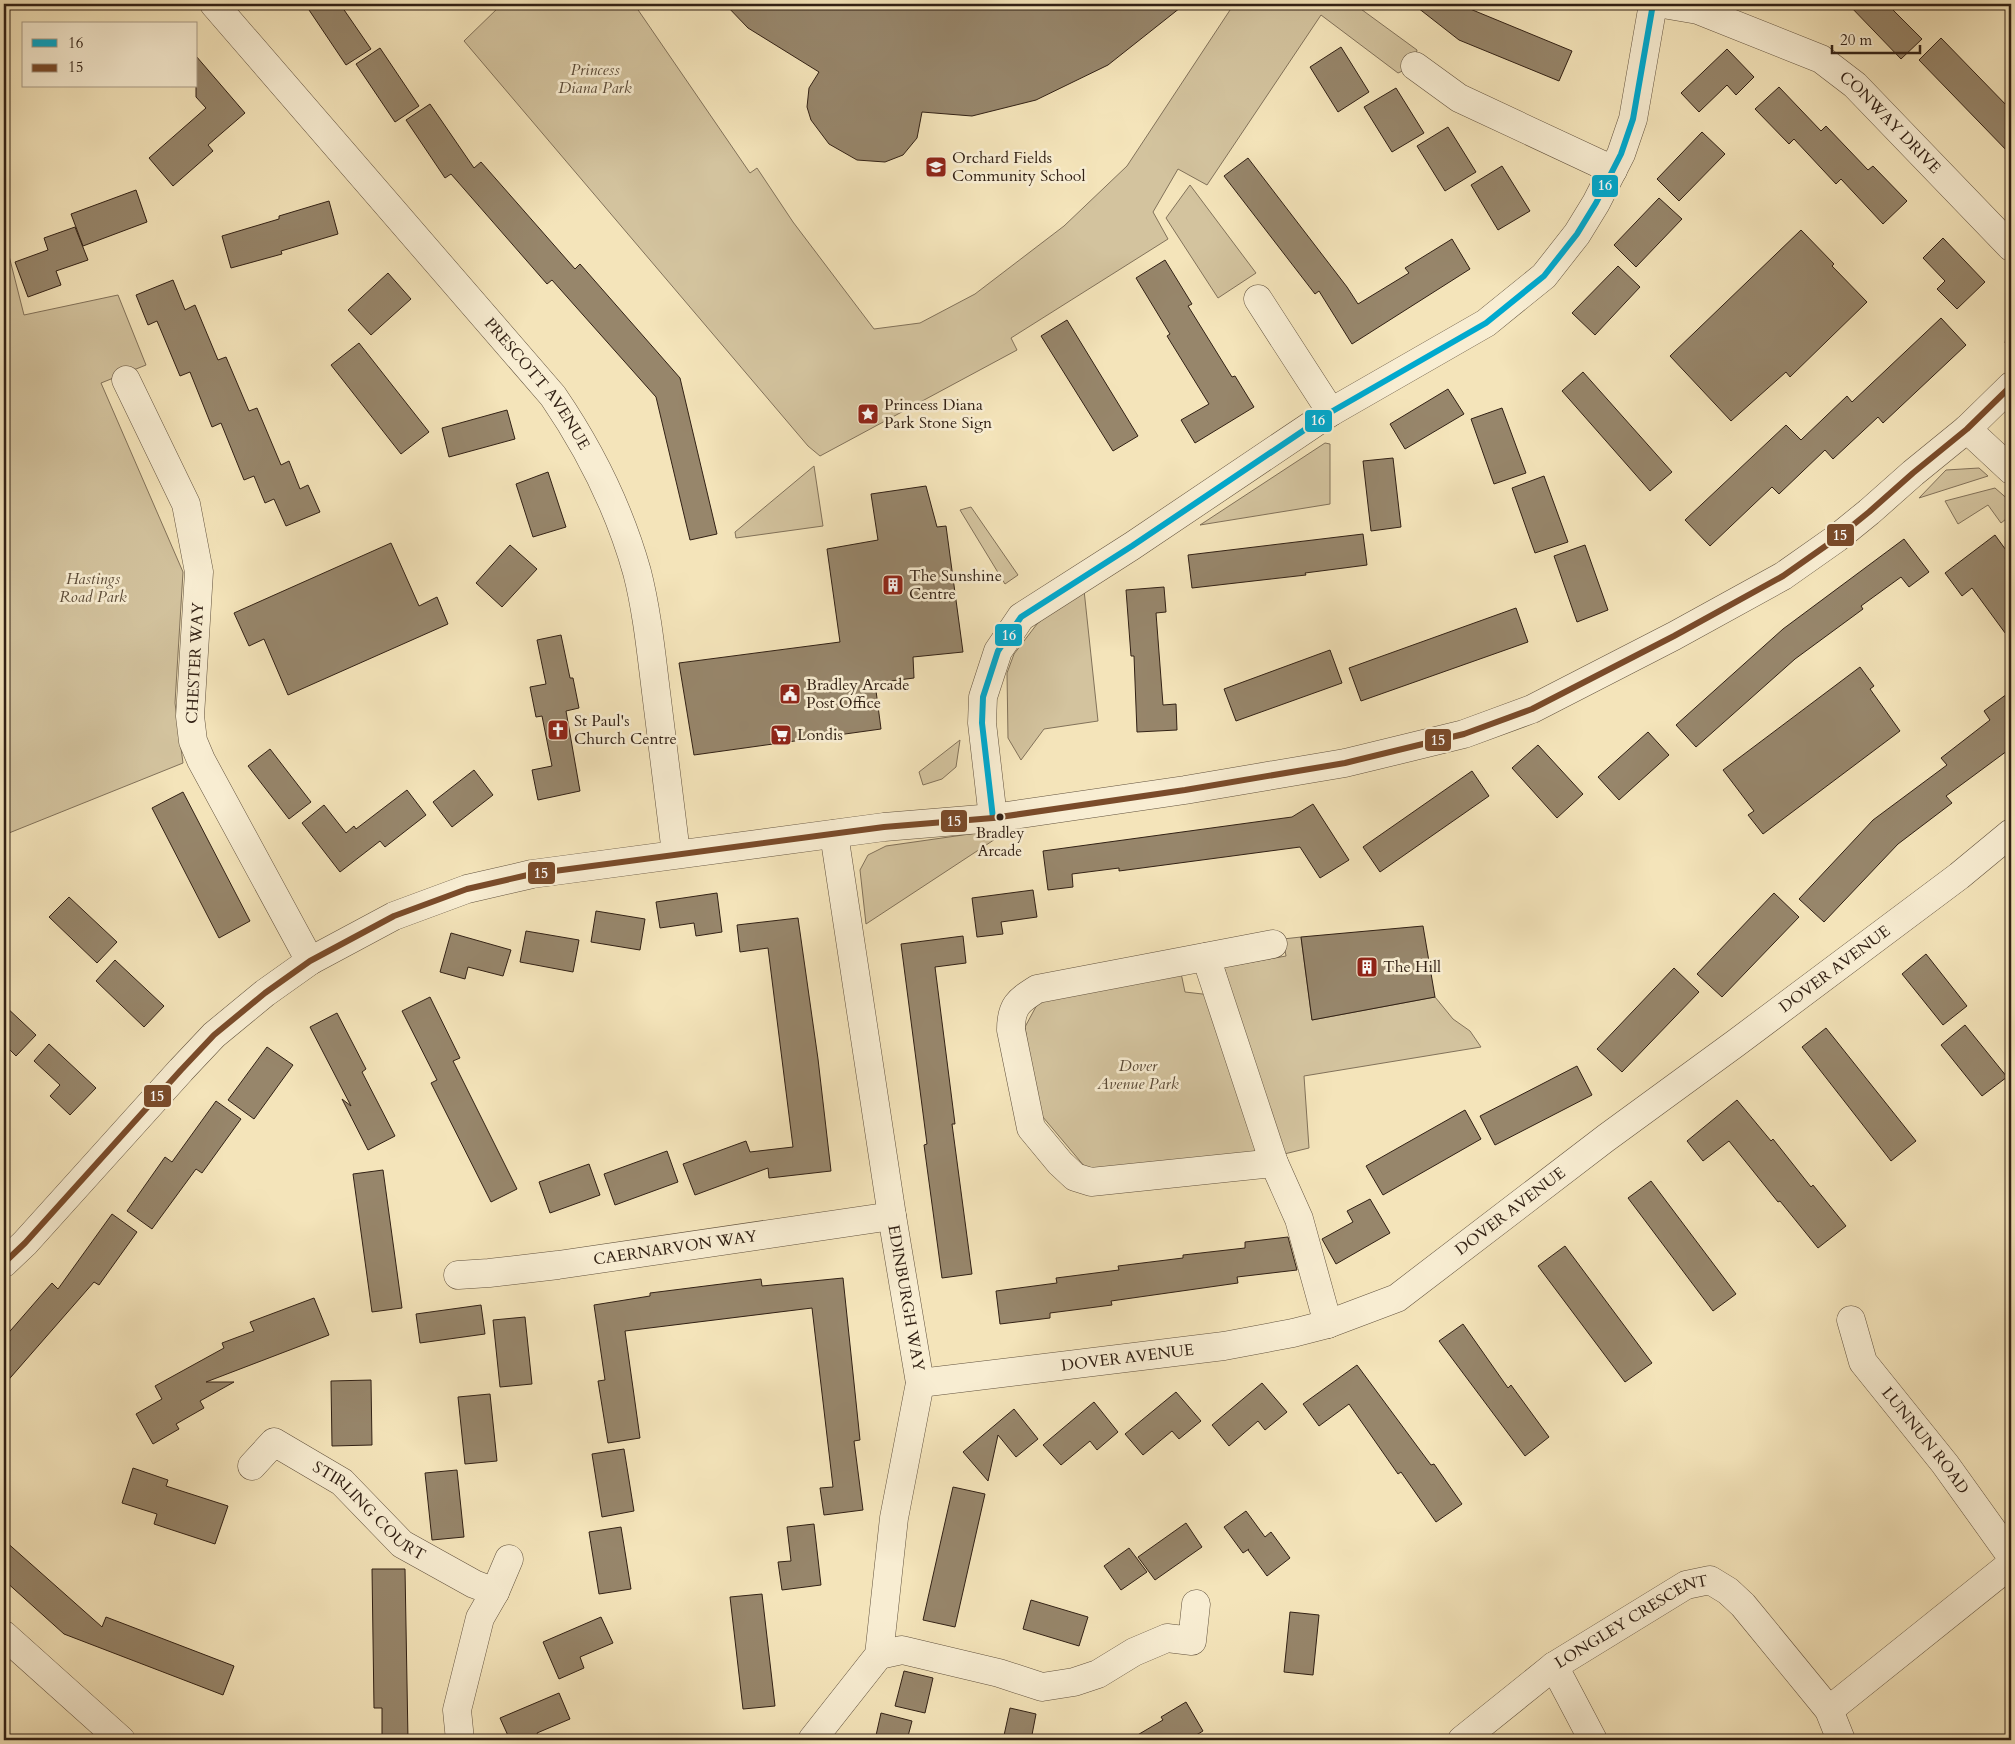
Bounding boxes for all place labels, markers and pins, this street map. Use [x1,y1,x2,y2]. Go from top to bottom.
place label: Orchard Fields Community School [952,147,1086,187]
school or university icon: Orchard Fields Community School [924,155,948,179]
place label: Princess Diana Park Stone Sign [884,394,992,434]
place icon: Princess Diana Park Stone Sign [856,402,880,426]
place label: The Sunshine Centre [909,565,1002,605]
building icon: The Sunshine Centre [881,573,905,597]
place label: Bradley Arcade Post Office [806,674,909,714]
public building icon: Bradley Arcade Post Office [778,682,802,706]
place label: St Paul's Church Centre [574,710,677,750]
church icon: St Paul's Church Centre [546,718,570,742]
supermarket icon: Londis [769,723,793,747]
place label: Londis [797,724,843,746]
marker: Bradley Arcade [995,812,1005,822]
place label: Bradley Arcade [976,823,1024,861]
building icon: The Hill [1355,955,1379,979]
place label: The Hill [1383,956,1441,978]

